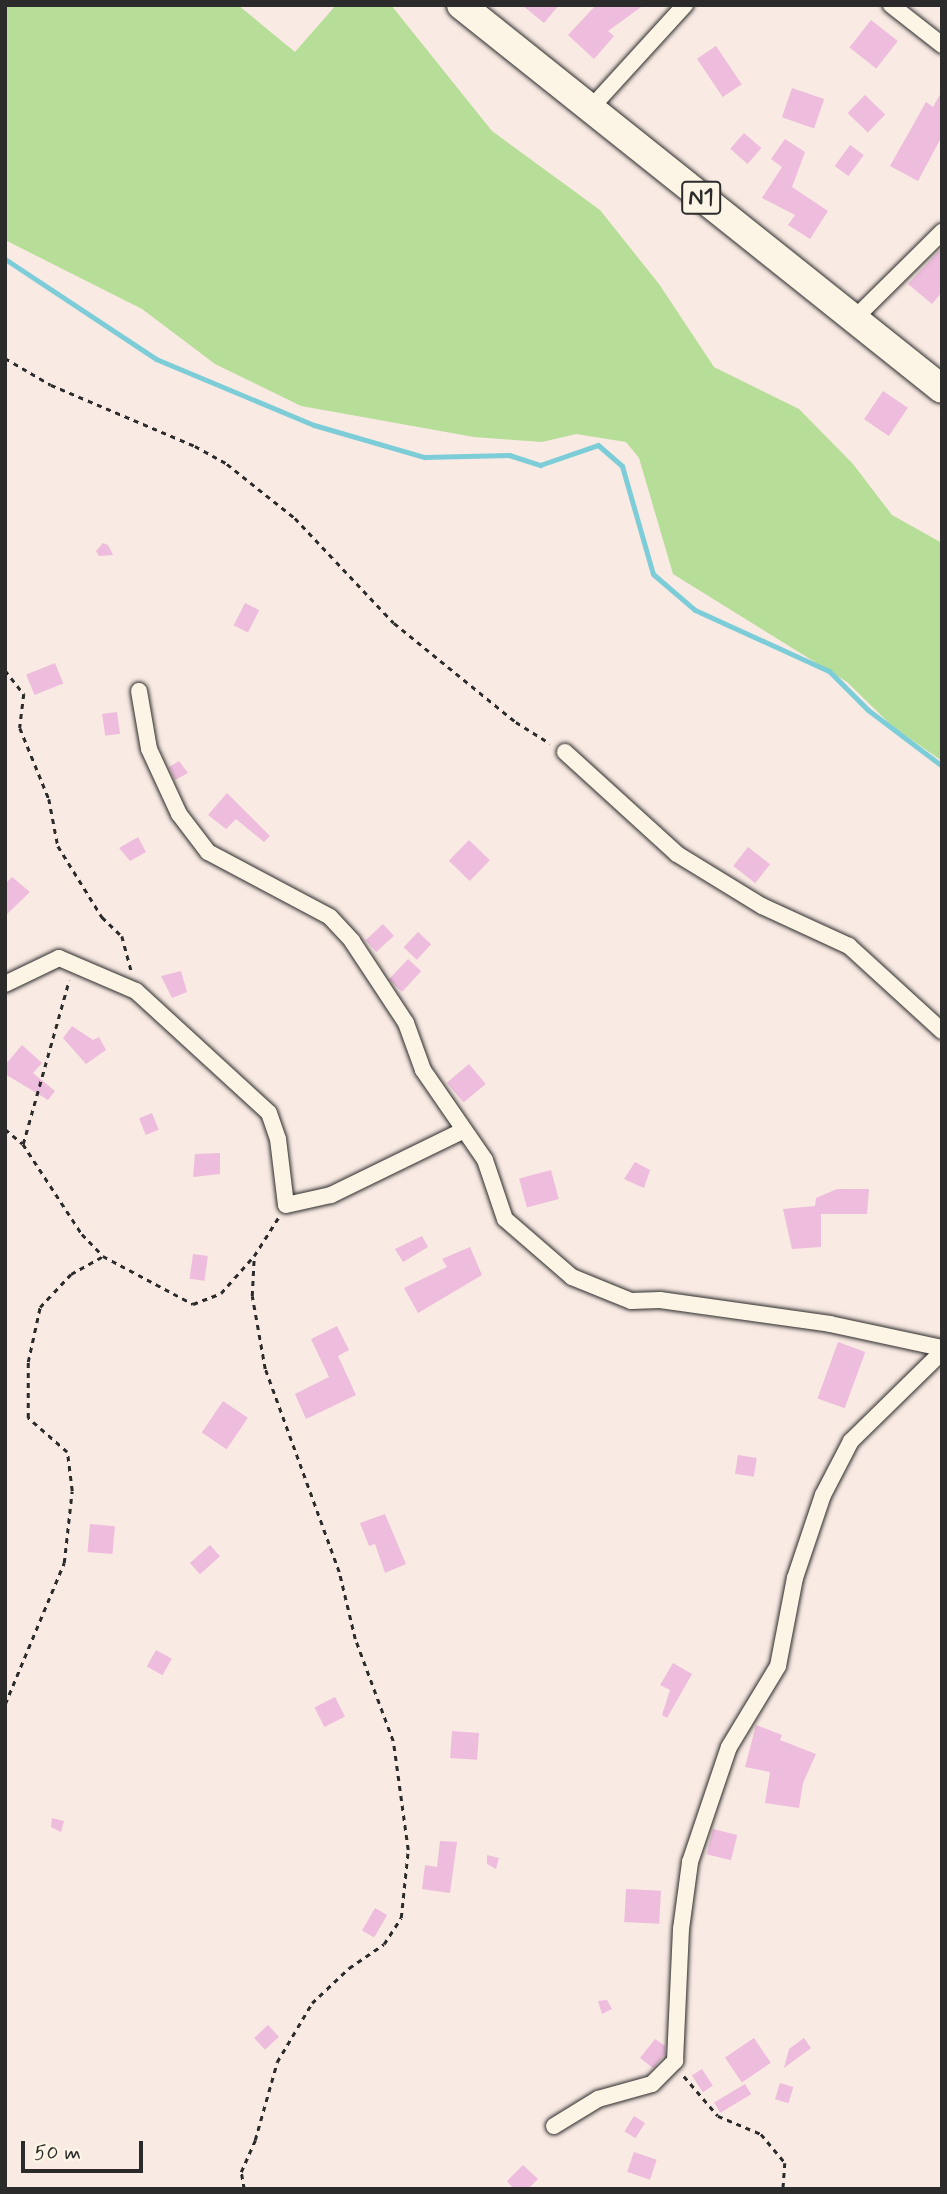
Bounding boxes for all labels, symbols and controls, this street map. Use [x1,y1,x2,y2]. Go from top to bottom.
road number: N1 [680,178,722,218]
scale bar [24,2128,147,2172]
text: 50 m [34,2139,81,2167]

